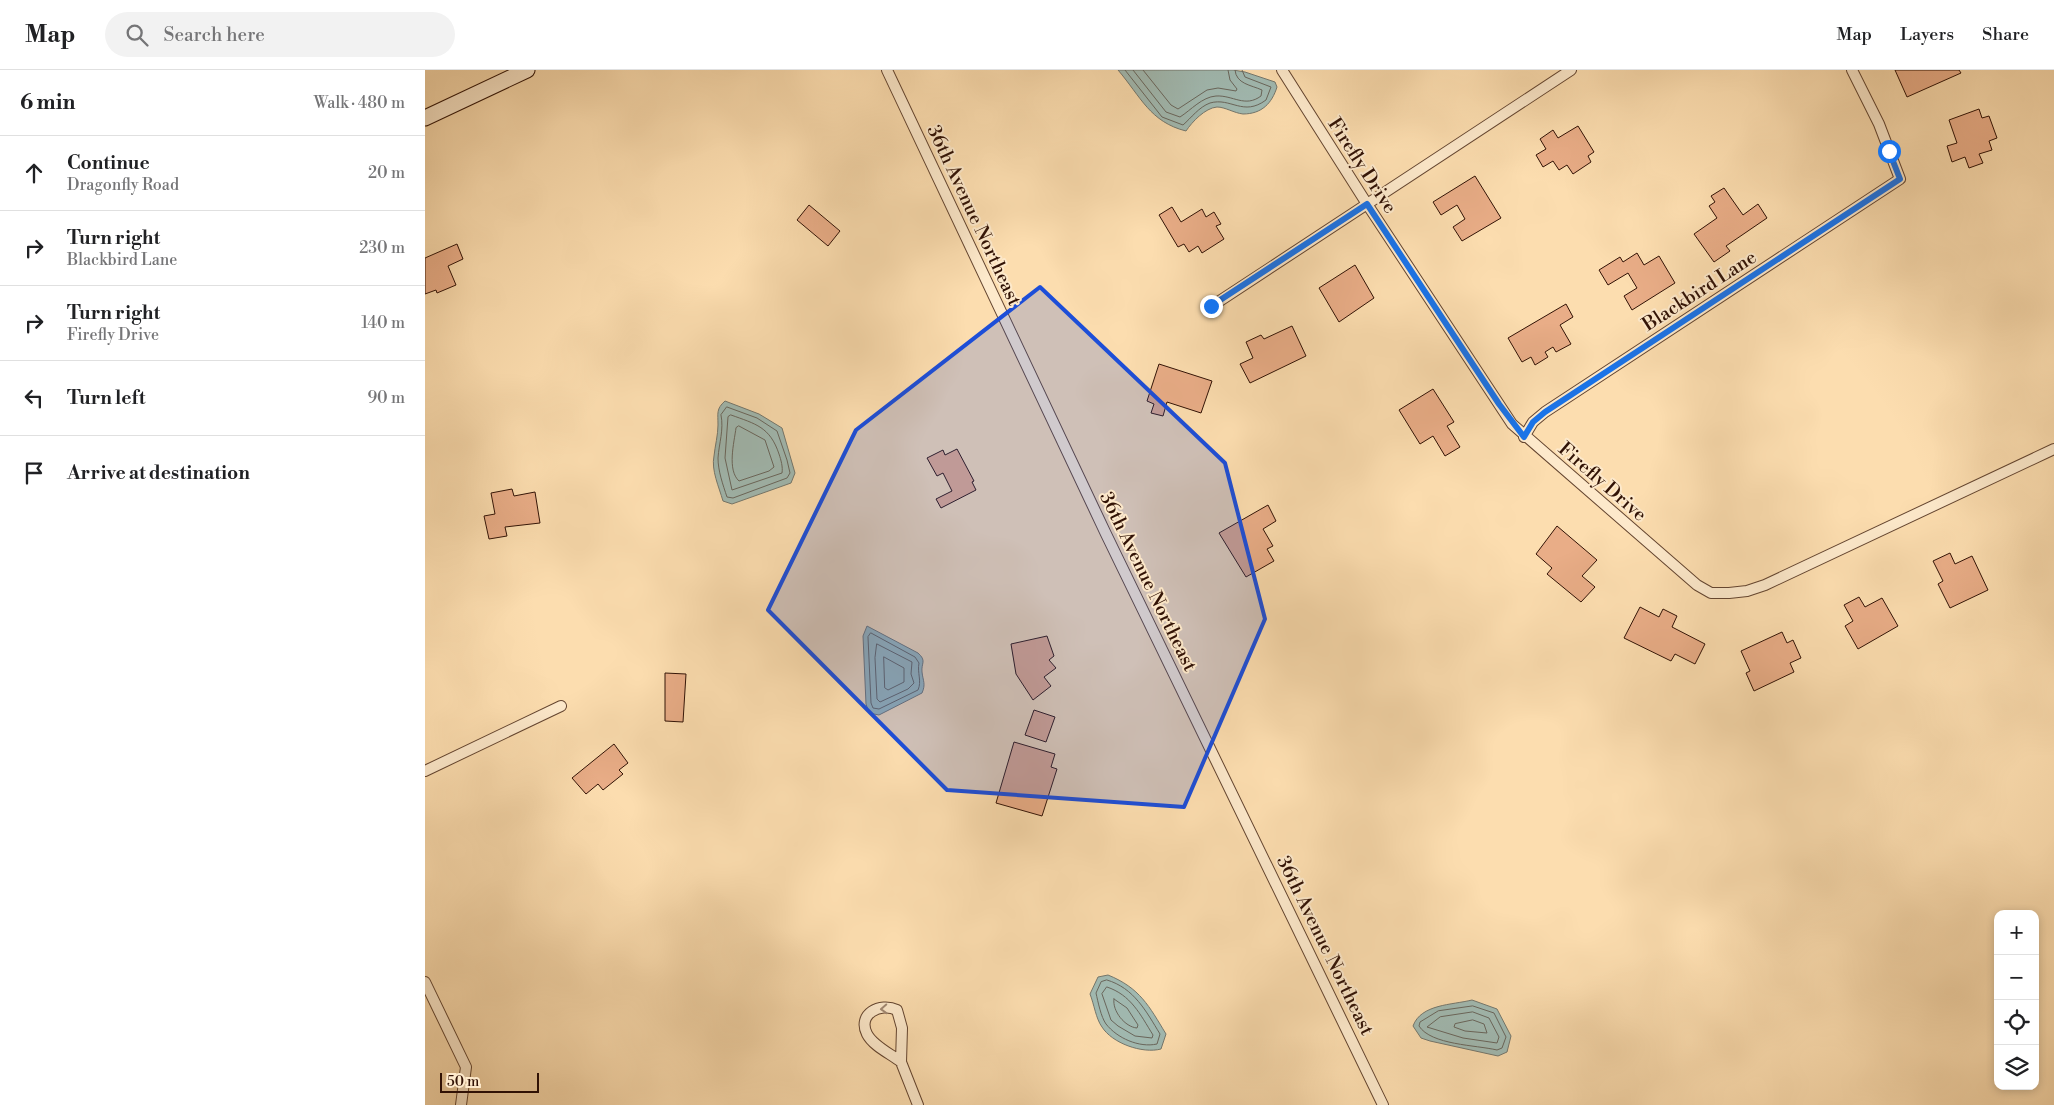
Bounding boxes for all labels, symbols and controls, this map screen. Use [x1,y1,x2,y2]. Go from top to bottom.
search box [105,12,455,57]
text: Map [25,20,75,50]
icon: search [123,21,151,49]
text: Search here [163,23,265,47]
text: Map [1837,23,1872,46]
text: Layers [1900,23,1954,46]
text: Share [1982,23,2029,46]
text: 6 min [20,90,75,116]
text: Walk · 480 m [314,93,405,113]
street label: Firefly Drive [1322,113,1402,218]
street label: 36th Avenue Northeast [922,121,1027,310]
route start [1878,140,1901,163]
text: Continue [67,151,150,175]
icon: ahead [20,159,48,187]
text: 20 m [368,163,405,183]
text: Dragonfly Road [67,175,179,195]
text: Turn right [67,226,160,250]
icon: right [20,234,48,262]
text: 230 m [359,238,405,258]
street label: Blackbird Lane [1637,245,1761,337]
text: Blackbird Lane [67,250,177,270]
route end [1200,295,1223,318]
text: Turn right [67,301,160,325]
icon: right [20,309,48,337]
text: 140 m [361,313,405,333]
text: Firefly Drive [67,325,159,345]
icon: left [20,384,48,412]
text: Turn left [67,386,146,410]
text: 90 m [367,388,405,408]
street label: Firefly Drive [1553,437,1651,527]
icon: arrive [20,459,48,487]
text: Arrive at destination [67,461,250,485]
street label: 36th Avenue Northeast [1094,488,1202,675]
street label: 36th Avenue Northeast [1271,852,1379,1039]
map controls [1994,910,2039,1090]
button: + [1994,910,2039,955]
button: − [1994,955,2039,1000]
button: locate [1994,1000,2039,1045]
one-way arrow [880,1003,888,1014]
button: layers [1994,1045,2039,1090]
scale bar [440,1070,539,1093]
text: 50 m [447,1073,479,1091]

